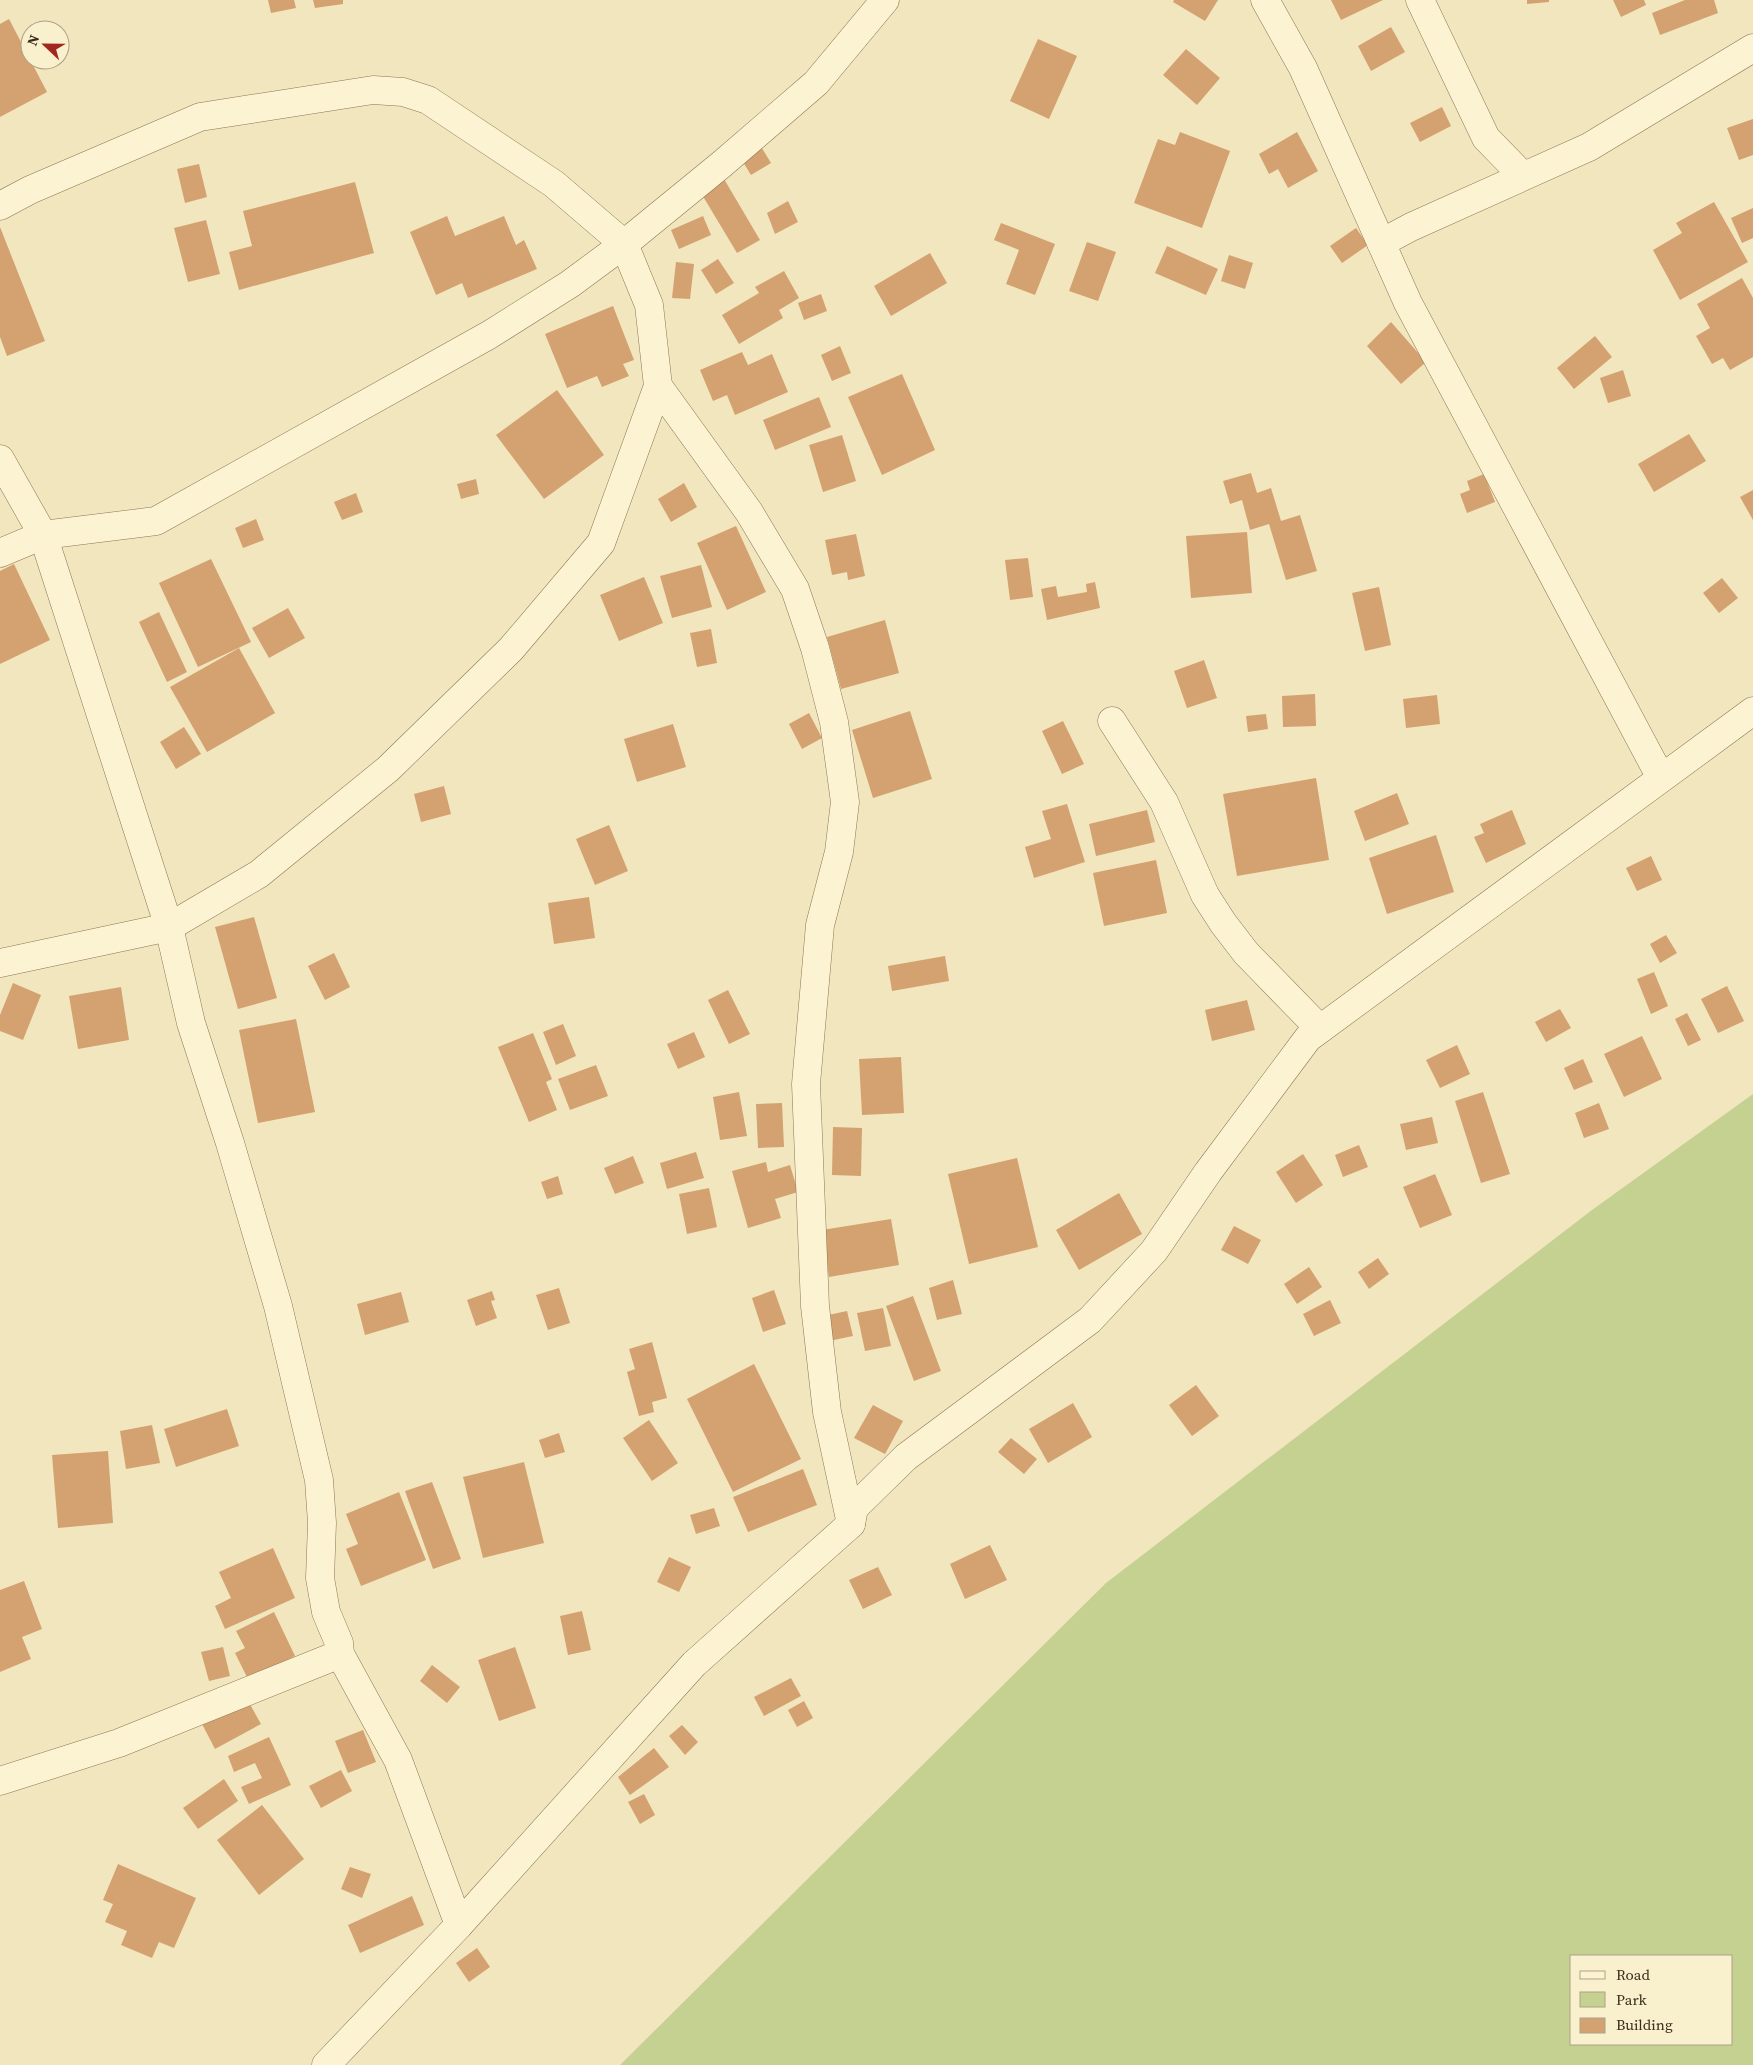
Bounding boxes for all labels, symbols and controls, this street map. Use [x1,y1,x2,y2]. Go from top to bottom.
north arrow [20,20,70,70]
text: N [22,32,44,49]
legend [1570,1955,1733,2045]
text: Road [1616,1964,1650,1985]
text: Park [1616,1989,1648,2010]
text: Building [1616,2014,1673,2035]

